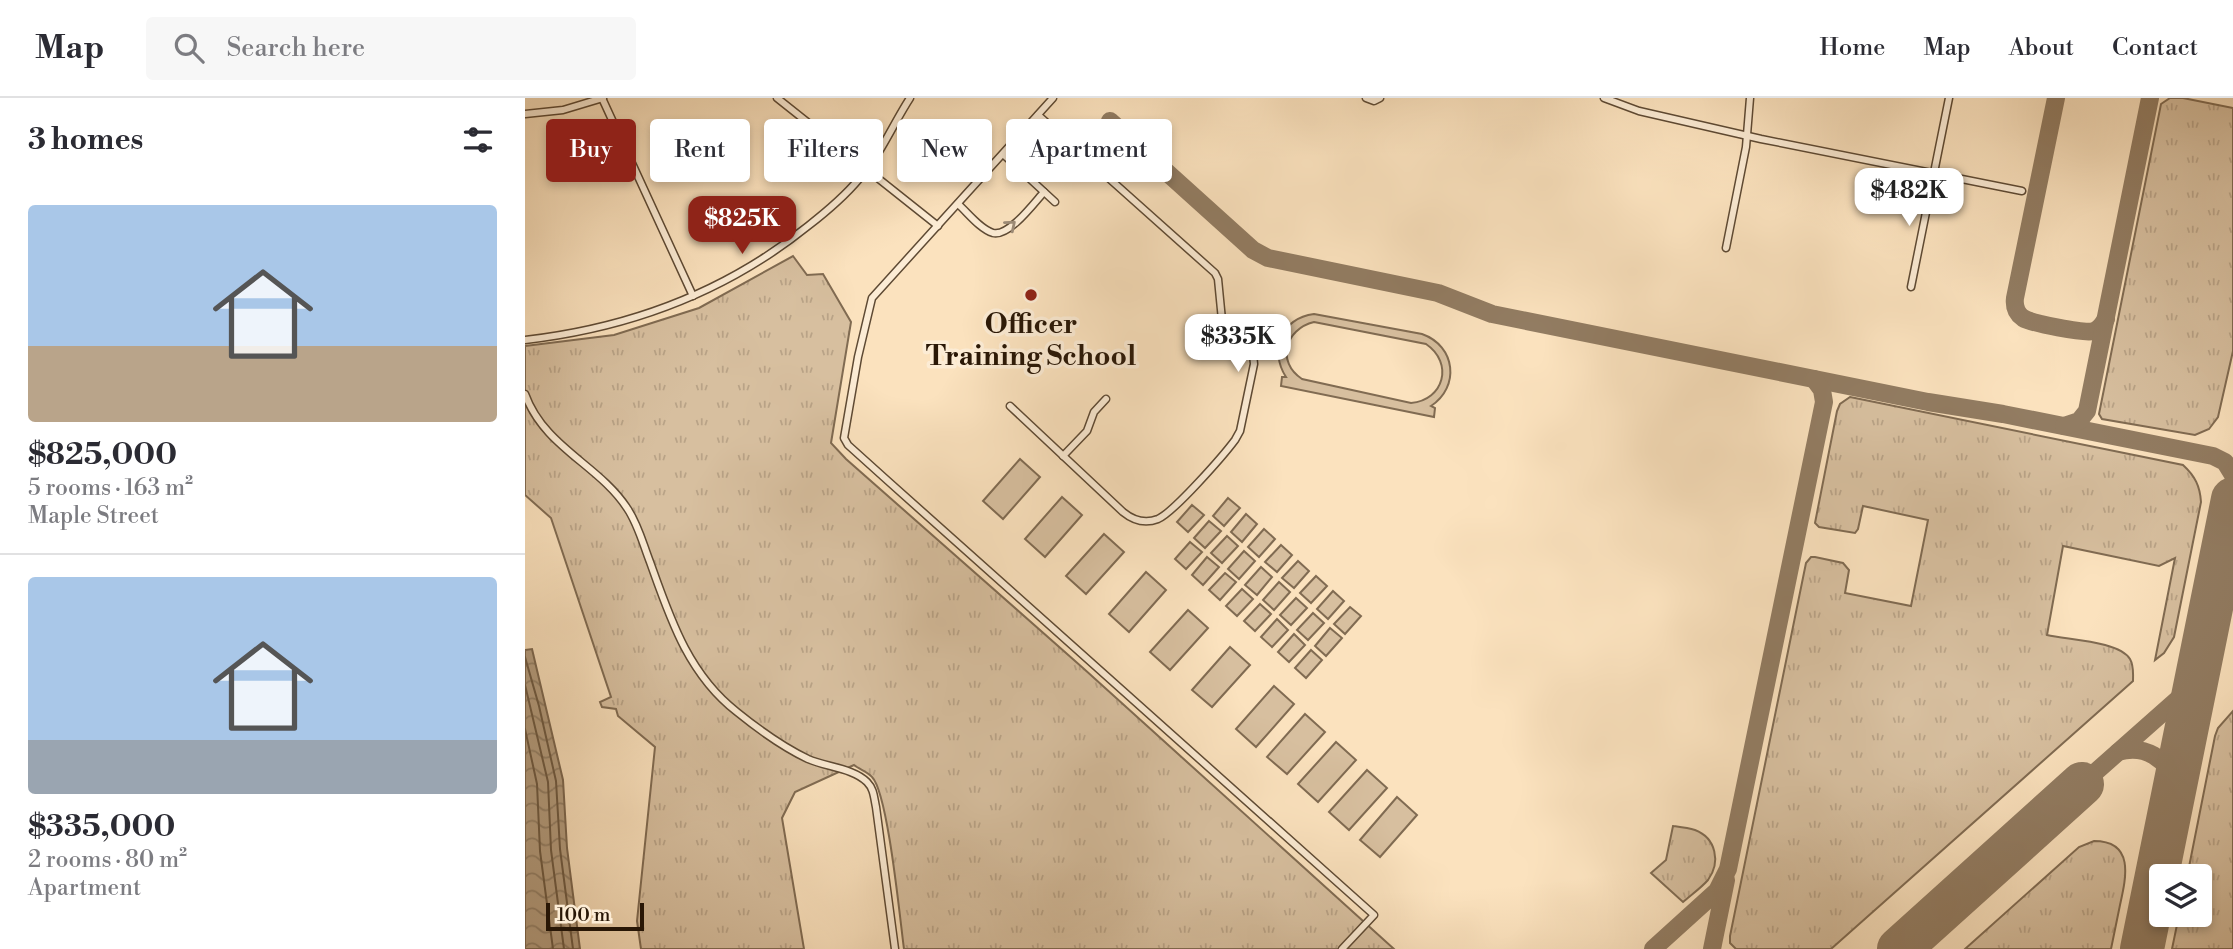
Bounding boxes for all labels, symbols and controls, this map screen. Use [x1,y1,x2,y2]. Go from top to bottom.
search box [146,17,636,80]
text: Map [35,28,104,69]
icon: search [170,29,208,67]
text: Search here [226,32,365,64]
text: Home [1820,33,1885,63]
text: Map [1923,33,1971,63]
text: About [2009,33,2074,63]
text: Contact [2112,33,2198,63]
chip: Buy [546,119,636,182]
chip: Rent [650,119,750,182]
chip: Filters [764,119,883,182]
chip: New [897,119,992,182]
chip: Apartment [1006,119,1172,182]
text: 3 homes [28,121,143,159]
icon: filters [459,121,497,159]
pin: $482K [1860,169,1958,228]
text: $482K [1871,177,1947,205]
pin: $825K [693,197,791,256]
text: $825K [704,205,780,233]
one-way arrow [1003,221,1016,233]
icon: home [200,251,326,377]
marker: Officer Training School [1023,287,1039,303]
place label: Officer Training School [926,307,1136,374]
pin: $335K [1189,314,1287,374]
text: $335K [1201,323,1275,351]
text: $825,000 [28,436,177,474]
text: 5 rooms · 163 m² [28,474,193,502]
text: Maple Street [28,502,159,530]
icon: home [200,623,326,749]
text: $335,000 [28,808,175,846]
text: 2 rooms · 80 m² [28,846,187,874]
map controls [2149,864,2212,927]
button: layers [2149,864,2212,927]
text: Apartment [28,874,141,902]
scale bar [546,900,644,932]
text: 100 m [557,903,610,927]

